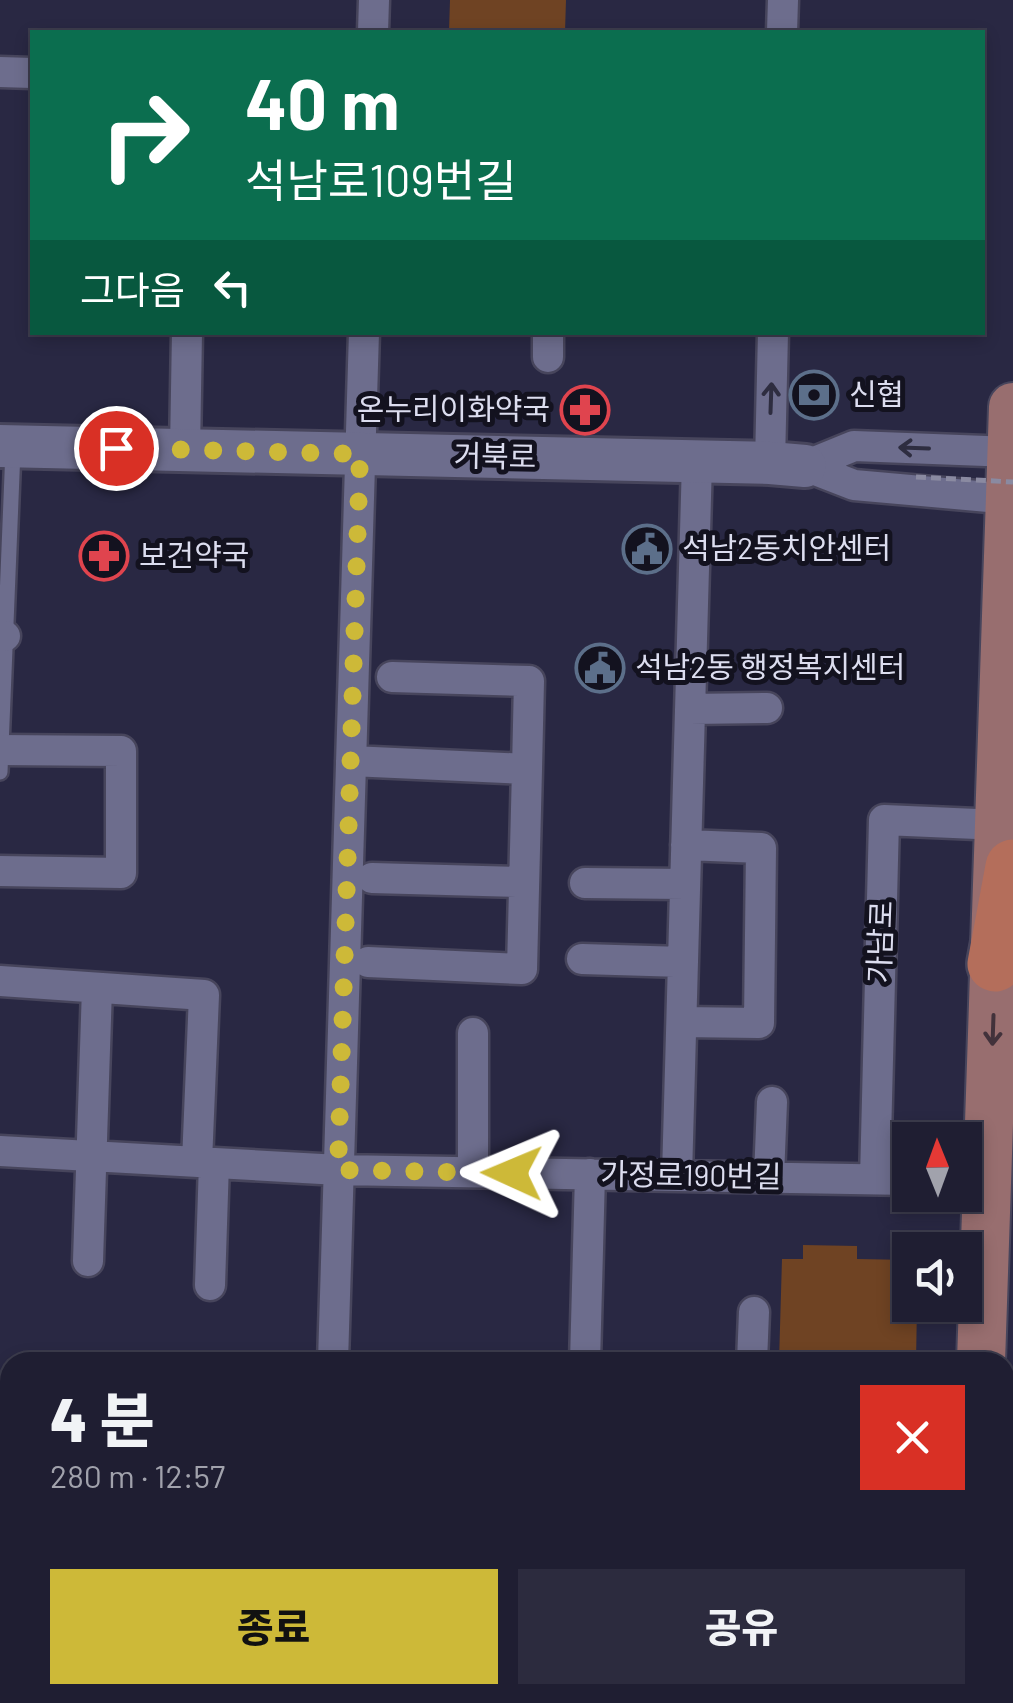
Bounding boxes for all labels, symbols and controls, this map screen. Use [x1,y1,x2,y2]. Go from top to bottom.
text: 40 m [245,60,400,144]
icon: right [80,70,210,200]
text: 석남로109번길 [245,152,517,206]
icon: left [205,260,260,315]
text: 그다음 [80,266,185,312]
bank icon: 신협 [788,369,840,421]
place label: 신협 [849,375,904,411]
one-way arrow [762,382,781,414]
pharmacy icon: 온누리이화약국 [559,384,611,436]
place label: 온누리이화약국 [357,390,550,426]
pin [74,406,159,491]
icon: arrive [89,421,144,476]
street label: 거북로 [453,436,537,474]
one-way arrow [899,439,931,458]
public building icon: 석남2동치안센터 [621,523,673,575]
place label: 석남2동치안센터 [682,529,891,565]
pharmacy icon: 보건약국 [78,530,130,582]
place label: 보건약국 [139,536,249,572]
public building icon: 석남2동 행정복지센터 [574,642,626,694]
place label: 석남2동 행정복지센터 [635,648,905,684]
street label: 가남로 [860,900,898,984]
one-way arrow [983,1013,1002,1045]
position arrow [460,1121,564,1225]
north arrow [892,1122,982,1212]
map controls [892,1122,982,1322]
street label: 가정로190번길 [600,1154,782,1194]
button: sound [892,1232,982,1322]
text: 4 분 [50,1382,155,1454]
button: close [860,1385,965,1490]
text: 280 m · 12:57 [50,1456,225,1494]
button: 종료 [50,1569,498,1684]
button: 공유 [518,1569,965,1684]

